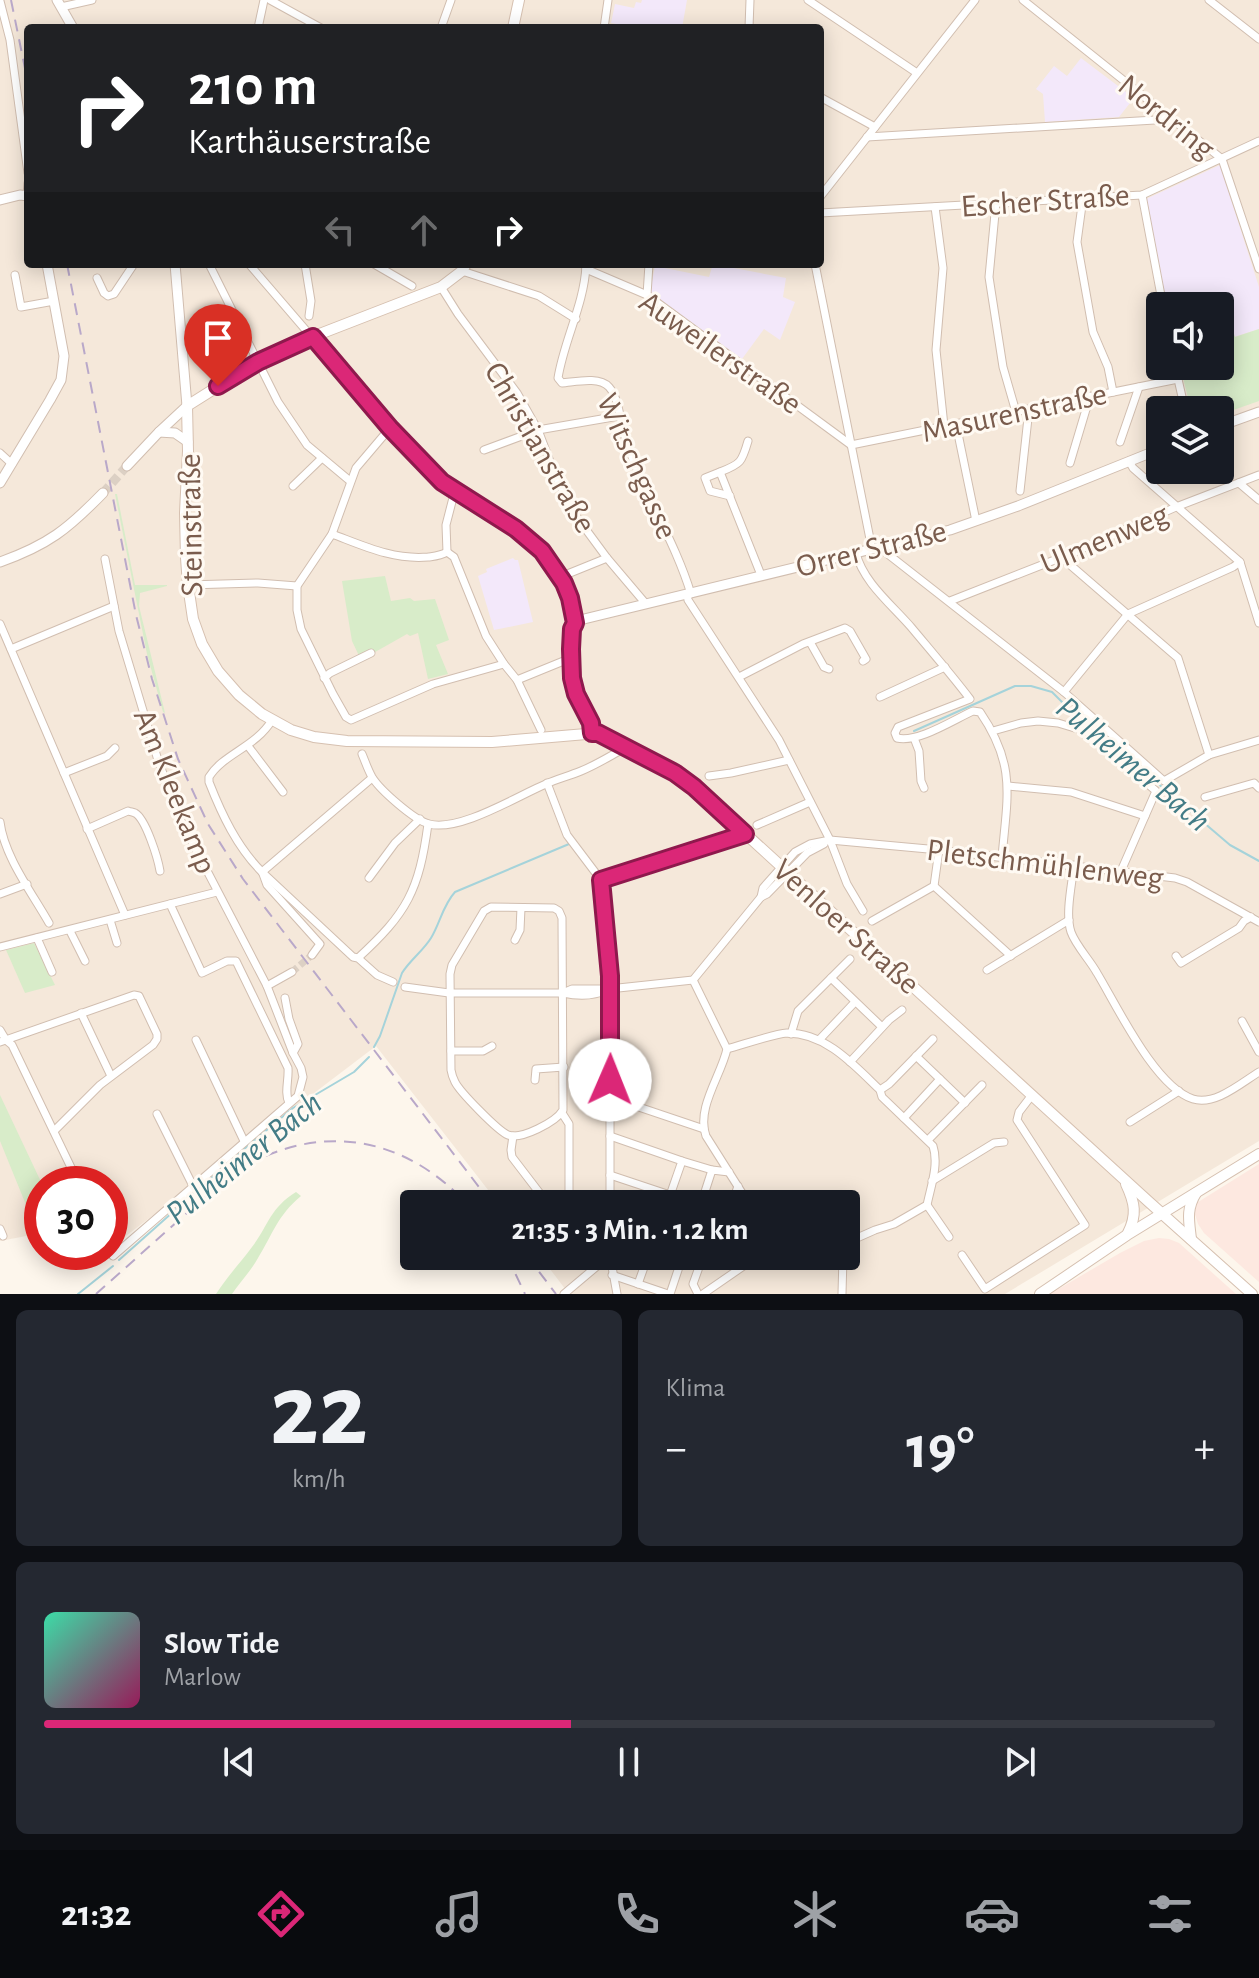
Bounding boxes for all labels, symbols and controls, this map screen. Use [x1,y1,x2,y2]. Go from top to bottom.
icon: right [56,56,160,160]
text: 210 m [188,59,317,115]
street label: Nordring [1112,69,1221,165]
text: Karthäuserstraße [188,124,431,160]
street label: Escher Straße [960,179,1131,223]
icon: left [318,208,362,252]
icon: ahead [402,208,446,252]
icon: right [486,208,530,252]
street label: Auweilerstraße [634,285,807,420]
map controls [1146,292,1234,484]
button: sound [1146,292,1234,380]
pin [184,304,252,386]
icon: arrive [196,316,240,360]
street label: Christianstraße [478,357,602,538]
street label: Masurenstraße [919,378,1110,448]
street label: Witschgasse [591,389,683,544]
button: layers [1146,396,1234,484]
street label: Steinstraße [174,453,208,597]
street label: Ulmenweg [1036,498,1173,580]
street label: Orrer Straße [793,515,950,583]
water label: Pulheimer Bach [1049,691,1216,839]
street label: Am Kleekamp [128,705,223,878]
street label: Pletschmühlenweg [925,834,1165,894]
street label: Venloer Straße [767,853,926,1000]
position arrow [568,1038,652,1122]
water label: Pulheimer Bach [160,1086,329,1231]
speed limit sign: 30 [24,1166,128,1270]
text: 21:35 · 3 Min. · 1.2 km [512,1215,748,1245]
text: 22 [270,1360,368,1464]
text: Klima [666,1375,725,1401]
text: 19° [906,1419,974,1479]
text: − [666,1427,687,1471]
text: + [1194,1427,1215,1471]
text: km/h [292,1466,346,1492]
text: Slow Tide [164,1629,279,1659]
text: Marlow [164,1664,241,1690]
icon: previous [217,1740,261,1784]
icon: pause [607,1740,651,1784]
icon: next [998,1740,1042,1784]
icon: directions [253,1886,309,1942]
icon: music [431,1886,487,1942]
icon: phone [609,1886,665,1942]
icon: climate [787,1886,843,1942]
icon: car [964,1886,1020,1942]
icon: filters [1142,1886,1198,1942]
text: 21:32 [61,1896,132,1932]

